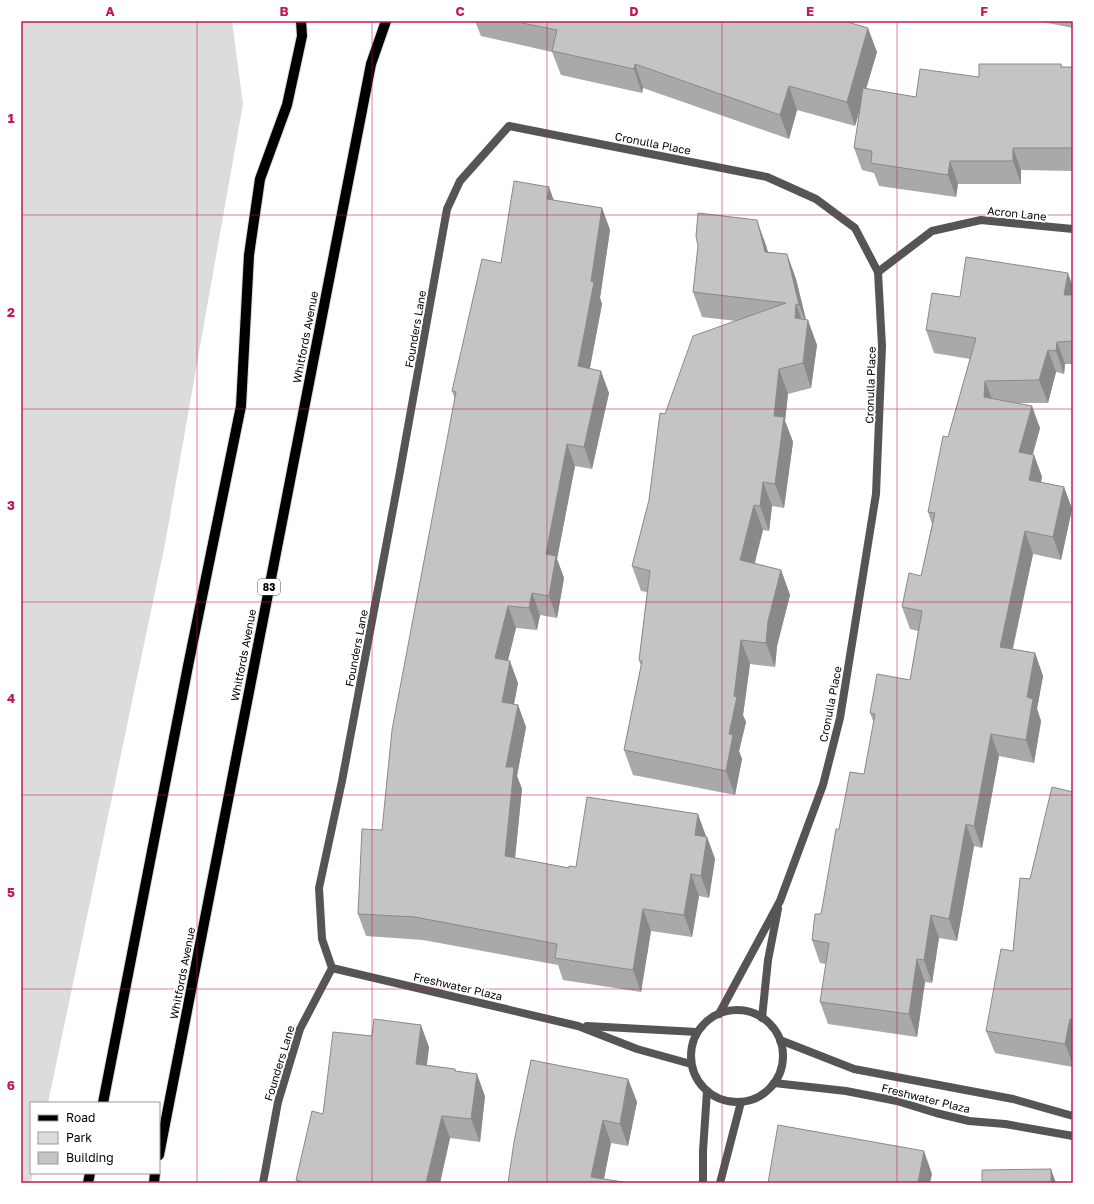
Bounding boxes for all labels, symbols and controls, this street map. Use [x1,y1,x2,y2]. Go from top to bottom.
text: A [105,3,115,19]
text: B [279,3,289,19]
text: C [455,3,465,19]
text: D [629,3,639,19]
text: E [806,3,814,19]
text: F [980,3,988,19]
text: 1 [8,110,15,126]
street label: Cronulla Place [614,129,692,157]
street label: Acron Lane [987,203,1047,223]
street label: Founders Lane [402,289,428,369]
street label: Whitfords Avenue [290,290,320,384]
text: 2 [7,304,15,320]
street label: Cronulla Place [862,346,878,424]
text: 3 [7,497,15,513]
road number: 83 [258,579,280,595]
street label: Whitfords Avenue [228,608,258,702]
street label: Founders Lane [342,608,370,688]
street label: Cronulla Place [816,665,844,743]
text: 4 [7,690,15,706]
text: 5 [7,884,15,900]
street label: Whitfords Avenue [167,926,197,1020]
street label: Freshwater Plaza [412,969,504,1003]
street label: Founders Lane [261,1024,297,1102]
text: 6 [7,1077,15,1093]
street label: Freshwater Plaza [880,1081,972,1115]
legend [30,1102,160,1174]
text: Road [66,1110,95,1125]
text: Park [66,1130,92,1145]
text: Building [66,1150,114,1165]

